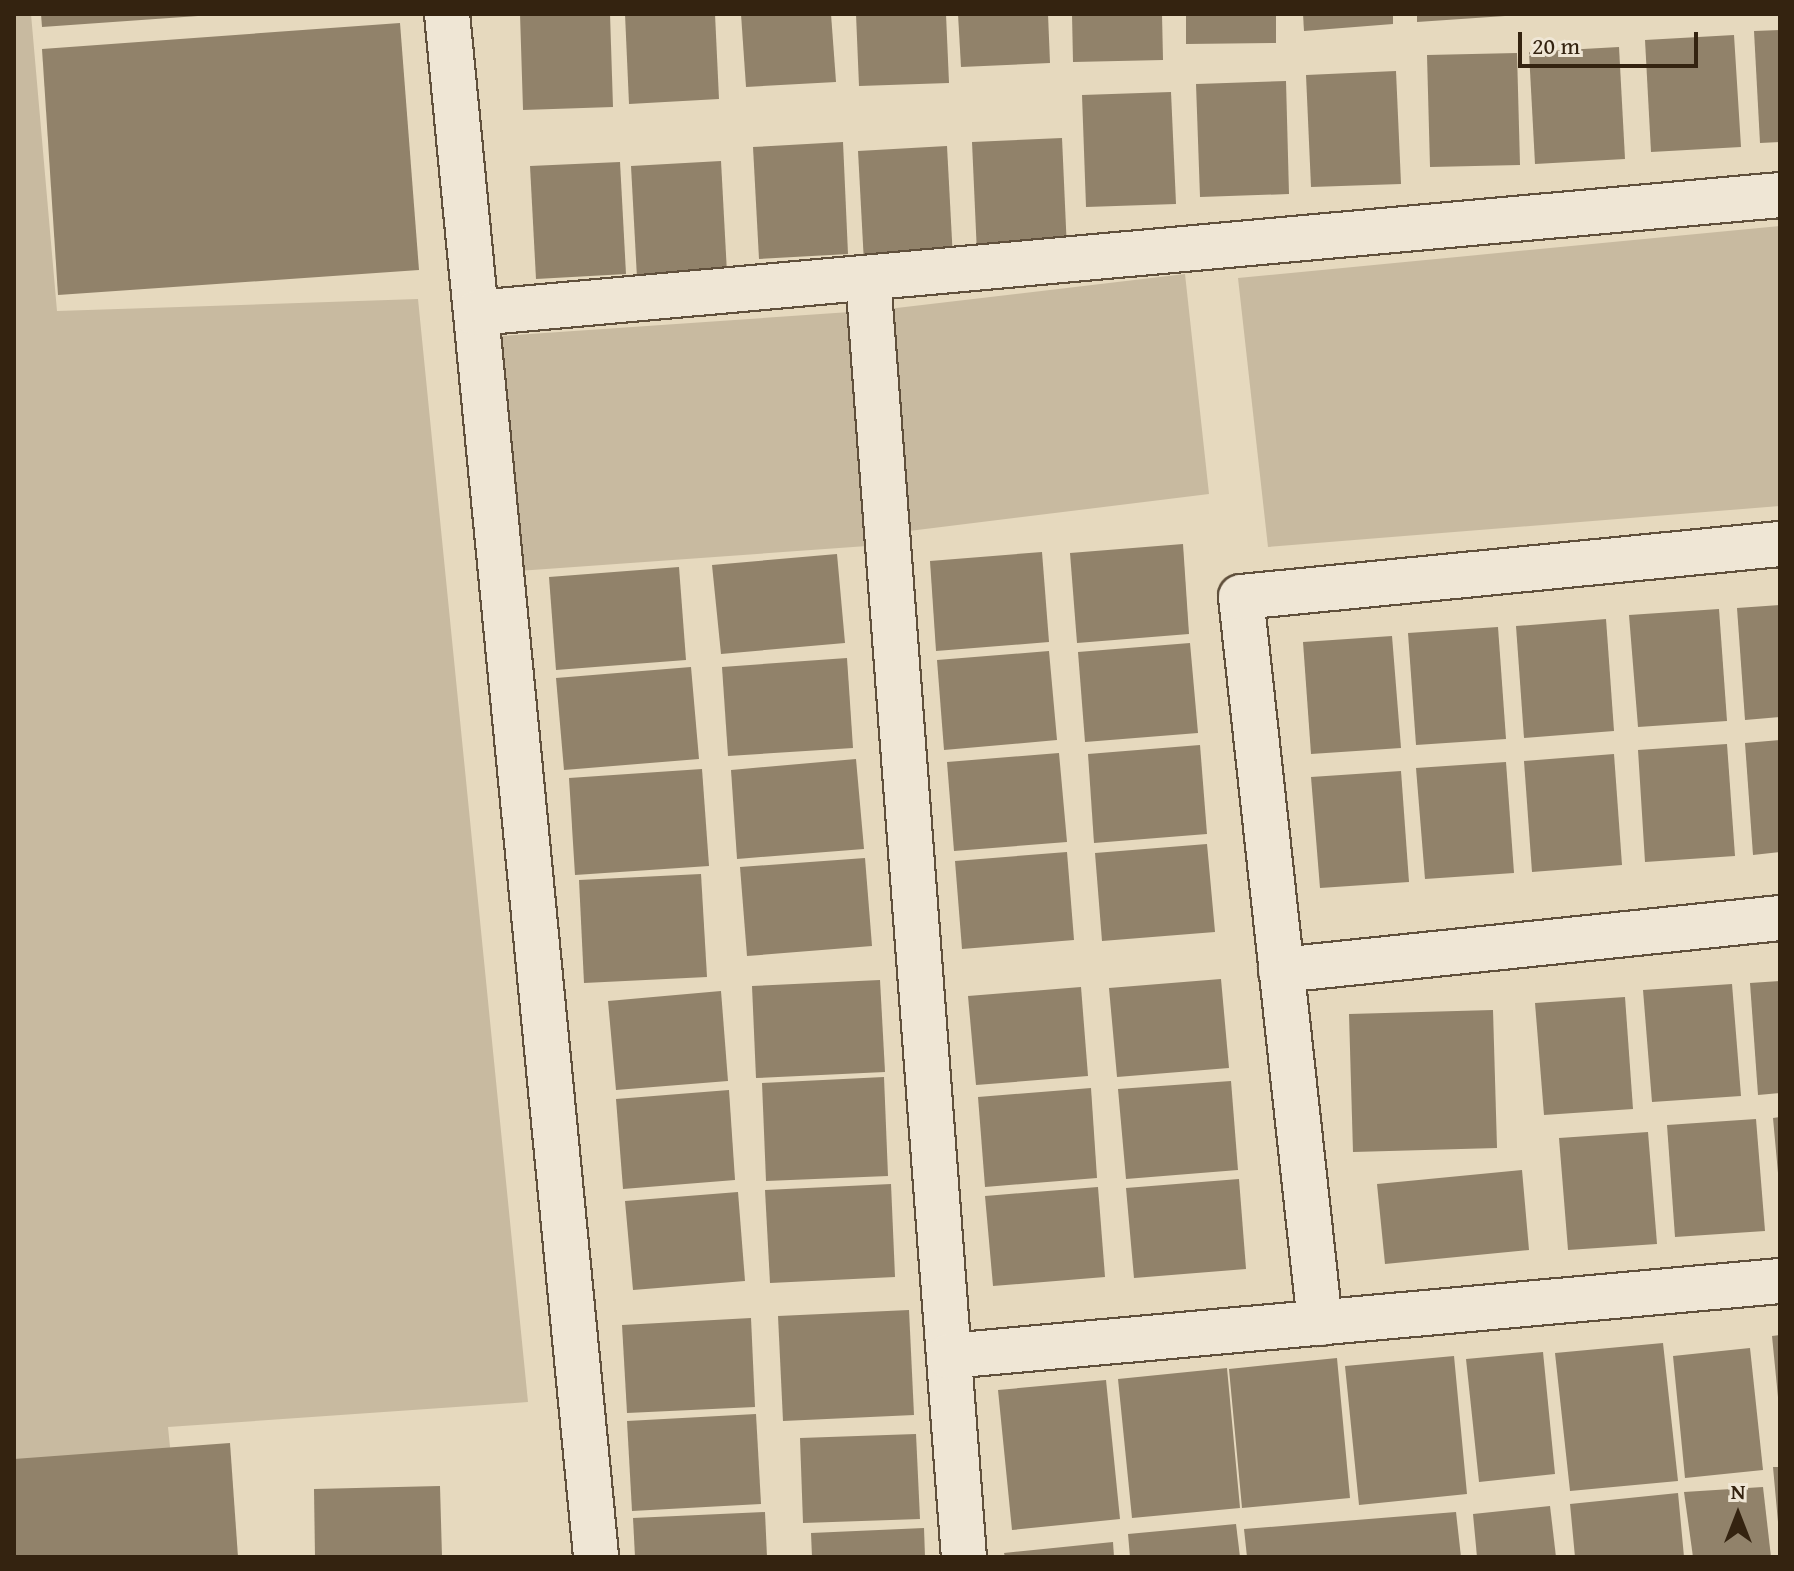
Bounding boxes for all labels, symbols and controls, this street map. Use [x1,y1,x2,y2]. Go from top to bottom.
scale bar [1522,16,1702,66]
text: 20 m [1532,28,1580,63]
north arrow [1698,1475,1778,1555]
text: N [1731,1475,1745,1507]

